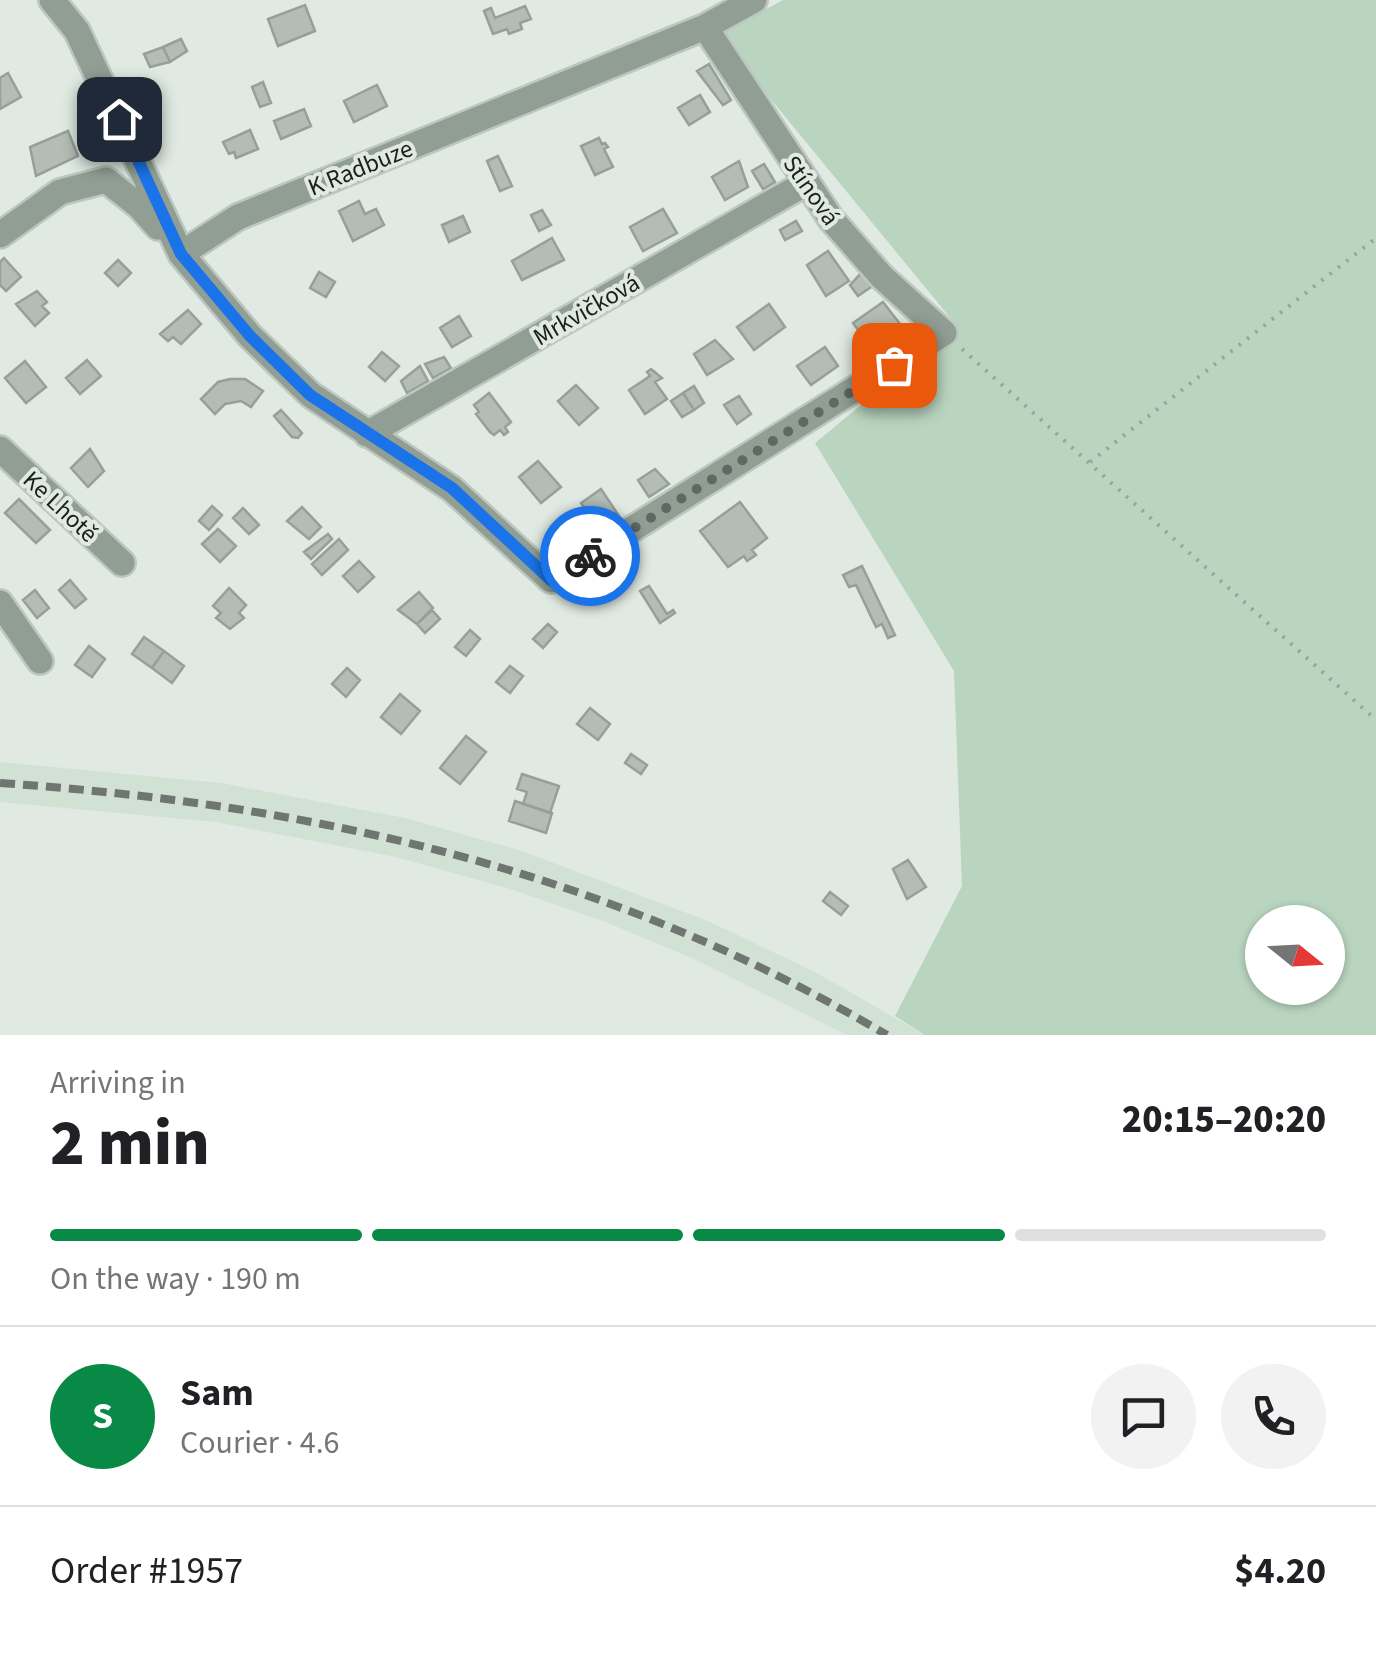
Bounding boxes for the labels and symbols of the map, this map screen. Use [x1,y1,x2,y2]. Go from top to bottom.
pin [77,77,162,162]
street label: K Radbuze [302,131,418,205]
street label: Stínová [774,148,848,233]
street label: Mrkvičková [527,265,646,355]
pin [852,323,937,408]
street label: Ke Lhotě [15,463,106,551]
courier [540,506,640,606]
north arrow [1245,905,1345,1005]

